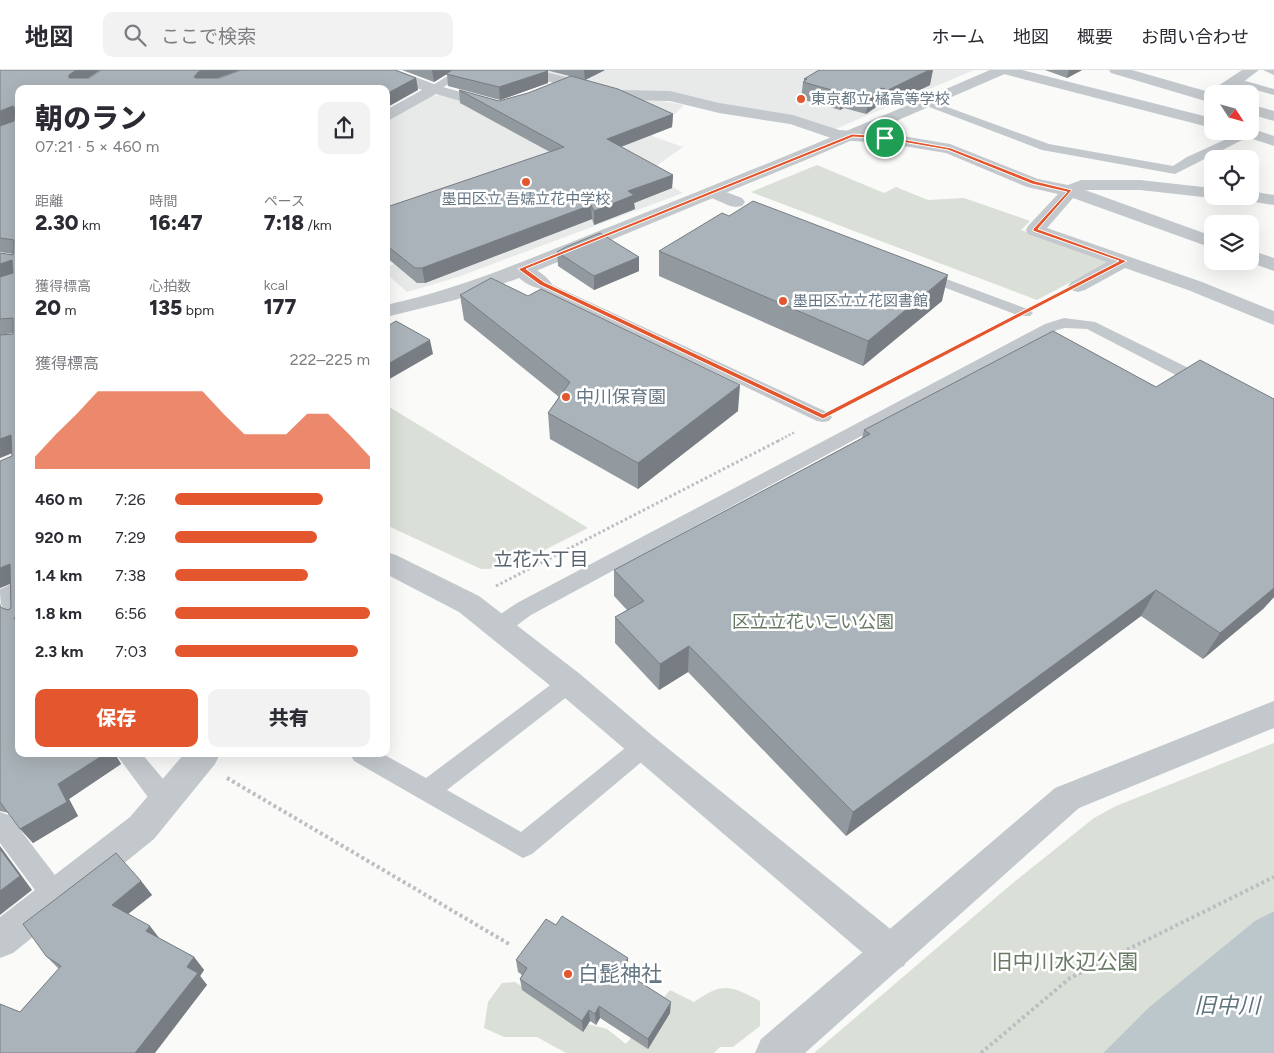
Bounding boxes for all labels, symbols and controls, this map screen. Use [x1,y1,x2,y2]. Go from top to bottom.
search box [103,12,453,57]
icon: search [121,21,149,49]
text: 地図 [25,22,73,51]
text: ここで検索 [161,25,256,48]
text: ホーム [932,26,985,48]
text: 地図 [1013,26,1049,48]
text: 概要 [1077,26,1113,48]
text: お問い合わせ [1141,26,1249,48]
north arrow [1204,85,1259,140]
map controls [1204,85,1259,270]
place label: 東京都立 橘高等学校 [811,90,950,108]
marker: 東京都立 橘高等学校 [795,93,807,105]
text: 朝のラン [35,101,147,135]
button: share [318,102,370,154]
pin [864,117,906,159]
icon: arrive [871,124,899,152]
text: 07:21 · 5 × 460 m [35,137,159,156]
button: locate [1204,150,1259,205]
marker: 墨田区立 吾嬬立花中学校 [520,176,532,188]
place label: 墨田区立 吾嬬立花中学校 [442,190,610,208]
text: 距離 [35,193,63,210]
text: 時間 [149,193,177,210]
text: ペース [264,193,305,210]
text: 2.30 [35,210,78,235]
text: 16:47 [149,210,203,235]
text: 7:18 [264,210,304,235]
button: layers [1204,215,1259,270]
text: km [78,217,101,234]
text: /km [304,217,332,234]
text: kcal [264,277,288,294]
text: 獲得標高 [35,278,91,295]
text: 心拍数 [149,278,191,295]
place label: 墨田区立立花図書館 [793,292,928,310]
text: 177 [264,294,296,319]
text: 20 [35,295,61,320]
text: 135 [149,295,182,320]
marker: 墨田区立立花図書館 [777,295,789,307]
text: m [61,302,76,319]
text: bpm [182,302,214,319]
text: 222–225 m [290,350,370,369]
text: 獲得標高 [35,354,99,373]
place label: 中川保育園 [576,386,666,408]
marker: 中川保育園 [560,391,572,403]
text: 460 m [35,490,83,509]
text: 7:26 [115,490,146,509]
text: 920 m [35,528,82,547]
text: 7:29 [115,528,146,547]
district label: 立花六丁目 [493,548,589,571]
text: 1.4 km [35,566,82,585]
text: 7:38 [115,566,146,585]
text: 1.8 km [35,604,82,623]
text: 6:56 [115,604,146,623]
park label: 区立立花いこい公園 [732,611,894,633]
text: 2.3 km [35,642,84,661]
text: 7:03 [115,642,147,661]
button: 保存 [35,689,198,747]
button: 共有 [208,689,370,747]
park label: 旧中川水辺公園 [992,949,1139,974]
place label: 白髭神社 [578,961,662,986]
marker: 白髭神社 [562,968,574,980]
water label: 旧中川 [1194,992,1262,1019]

